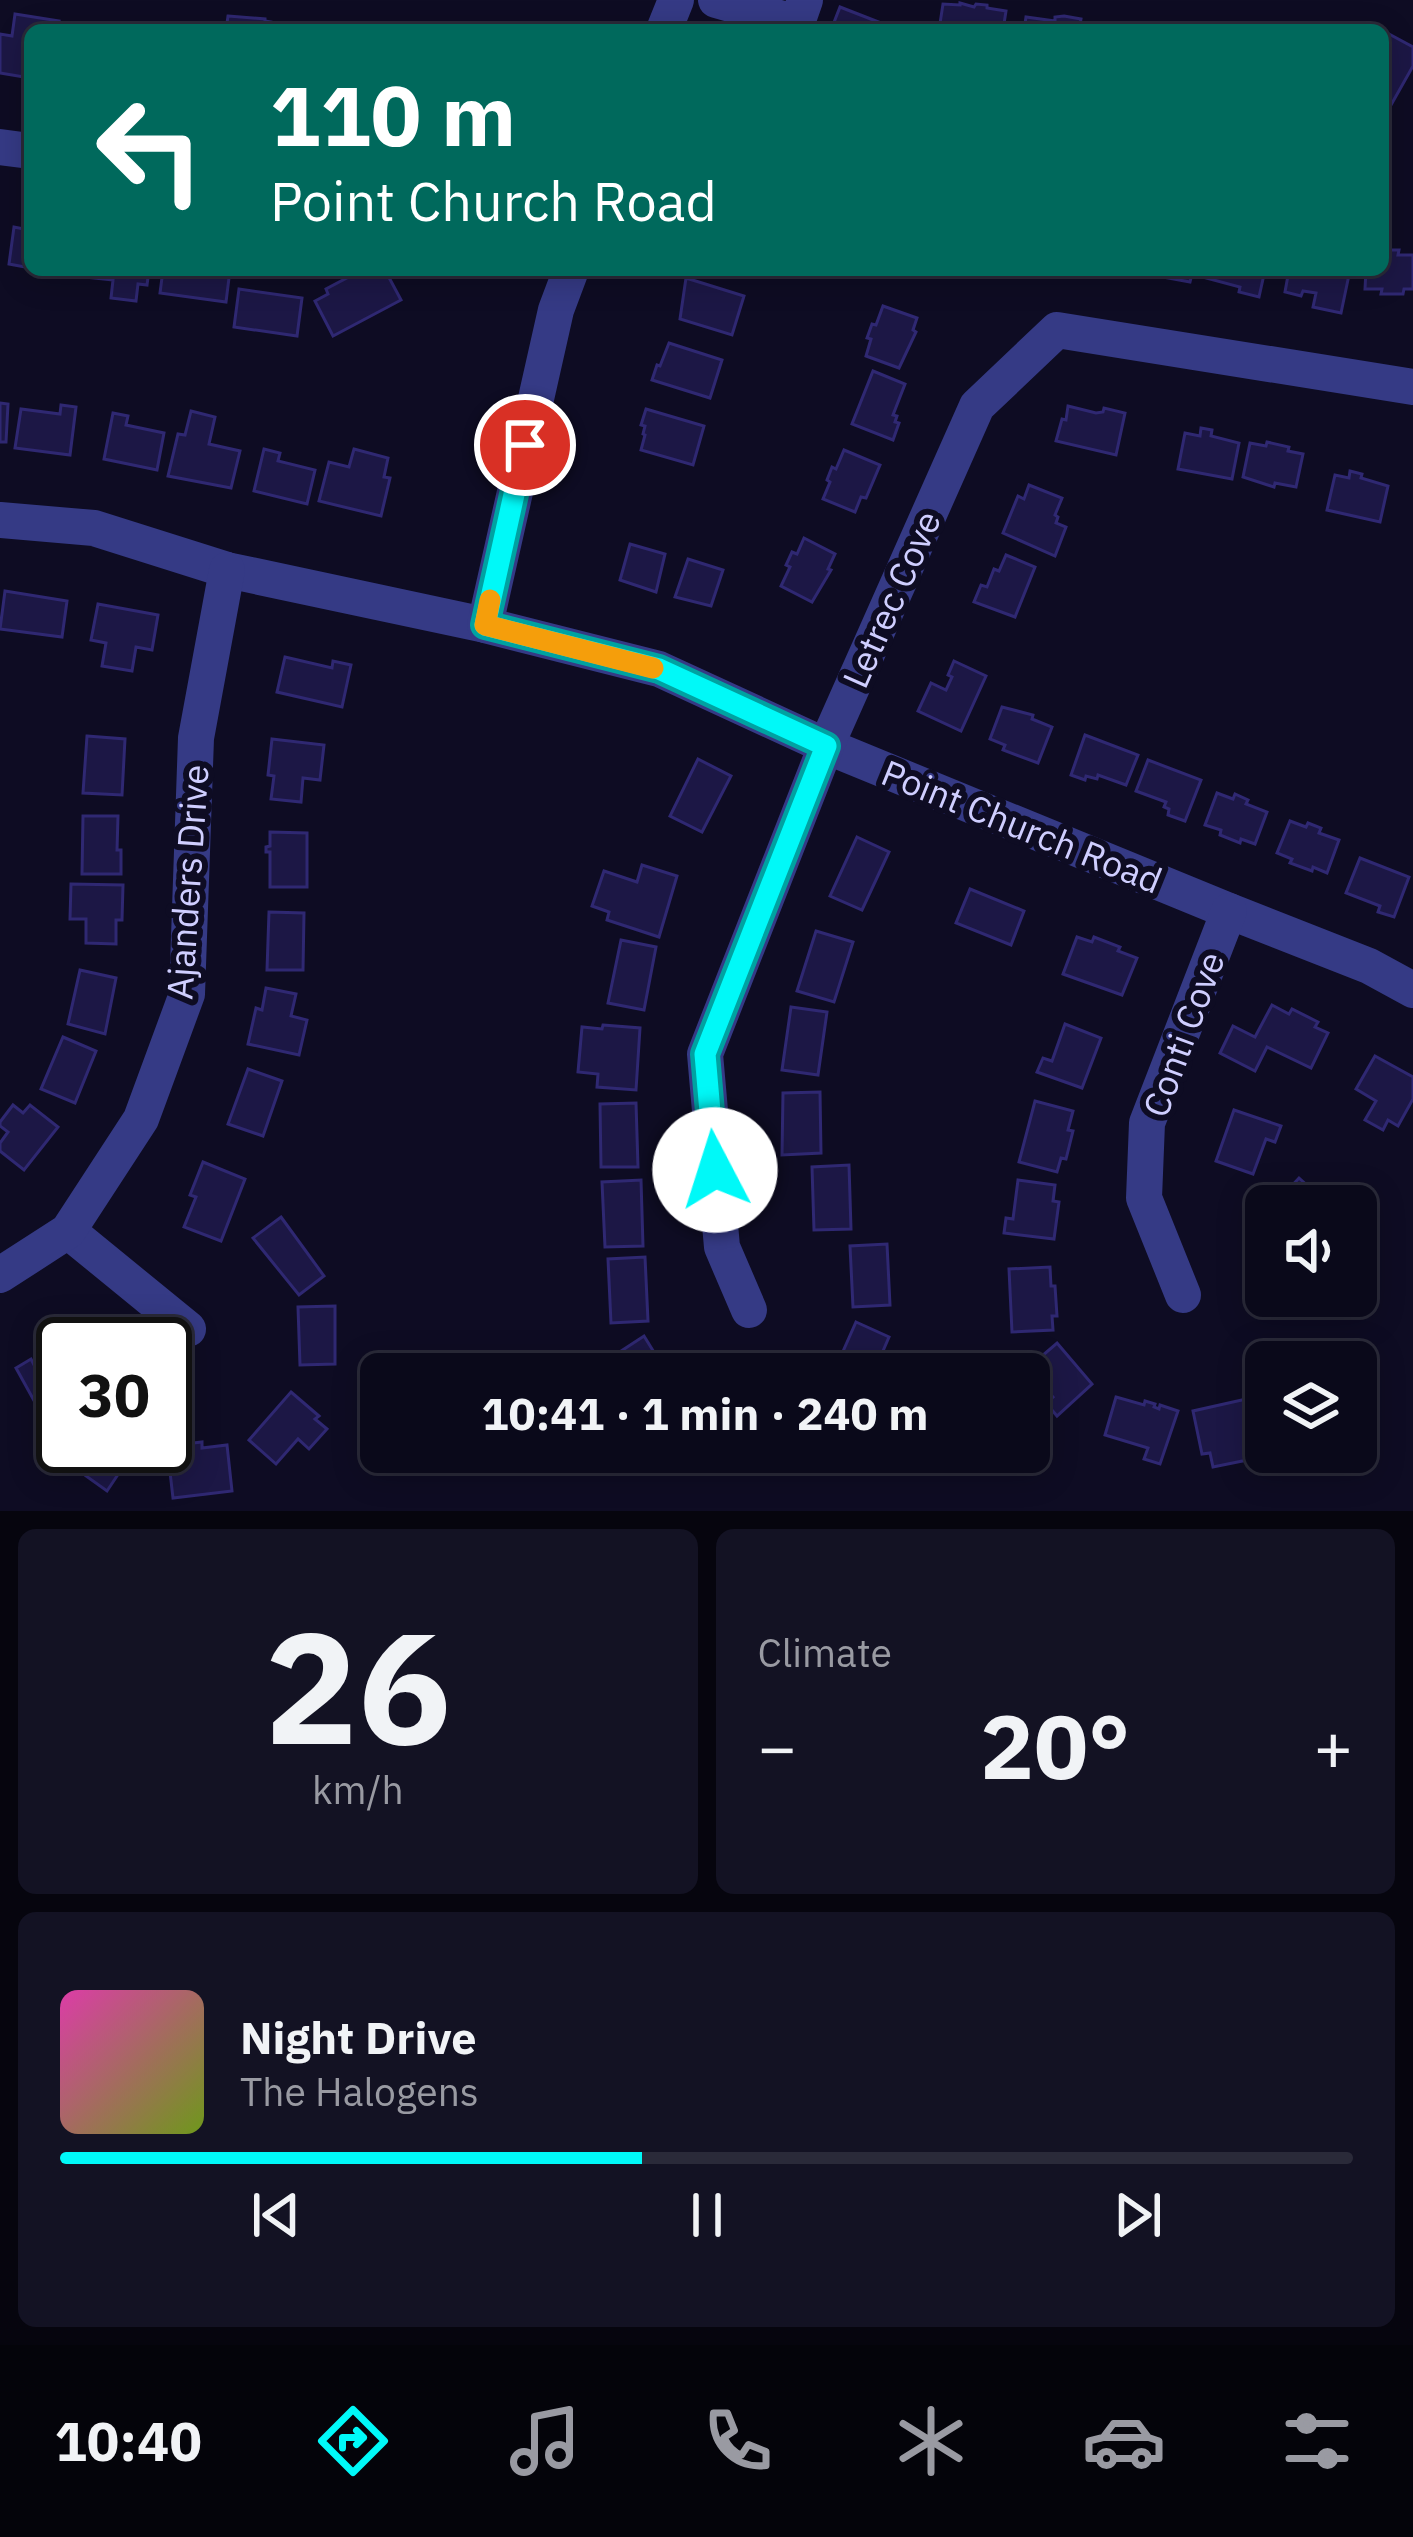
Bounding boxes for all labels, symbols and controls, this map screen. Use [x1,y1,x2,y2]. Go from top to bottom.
text: 110 m [270,60,516,169]
icon: left [72,72,228,228]
text: Point Church Road [270,166,717,236]
pin [474,394,576,496]
icon: arrive [492,412,558,478]
street label: Letrec Cove [831,503,951,695]
street label: Point Church Road [875,748,1169,904]
street label: Ajanders Drive [155,763,219,1001]
street label: Conti Cove [1131,945,1235,1123]
position arrow [652,1107,778,1233]
map controls [1245,1185,1377,1473]
button: sound [1245,1185,1377,1317]
speed limit sign: 30 [36,1317,192,1473]
button: layers [1245,1341,1377,1473]
text: 10:41 · 1 min · 240 m [482,1384,928,1442]
text: 26 [264,1584,451,1787]
text: Climate [758,1627,892,1678]
text: 20° [980,1687,1130,1804]
text: − [758,1703,797,1789]
text: + [1313,1703,1353,1789]
text: km/h [312,1764,404,1815]
text: Night Drive [240,2008,477,2066]
text: The Halogens [240,2066,479,2117]
icon: previous [243,2182,309,2248]
icon: pause [674,2182,740,2248]
icon: next [1105,2182,1171,2248]
icon: directions [311,2399,395,2483]
icon: music [503,2399,587,2483]
icon: phone [696,2399,780,2483]
icon: climate [889,2399,973,2483]
icon: car [1082,2399,1166,2483]
icon: filters [1275,2399,1359,2483]
text: 10:40 [54,2406,202,2476]

